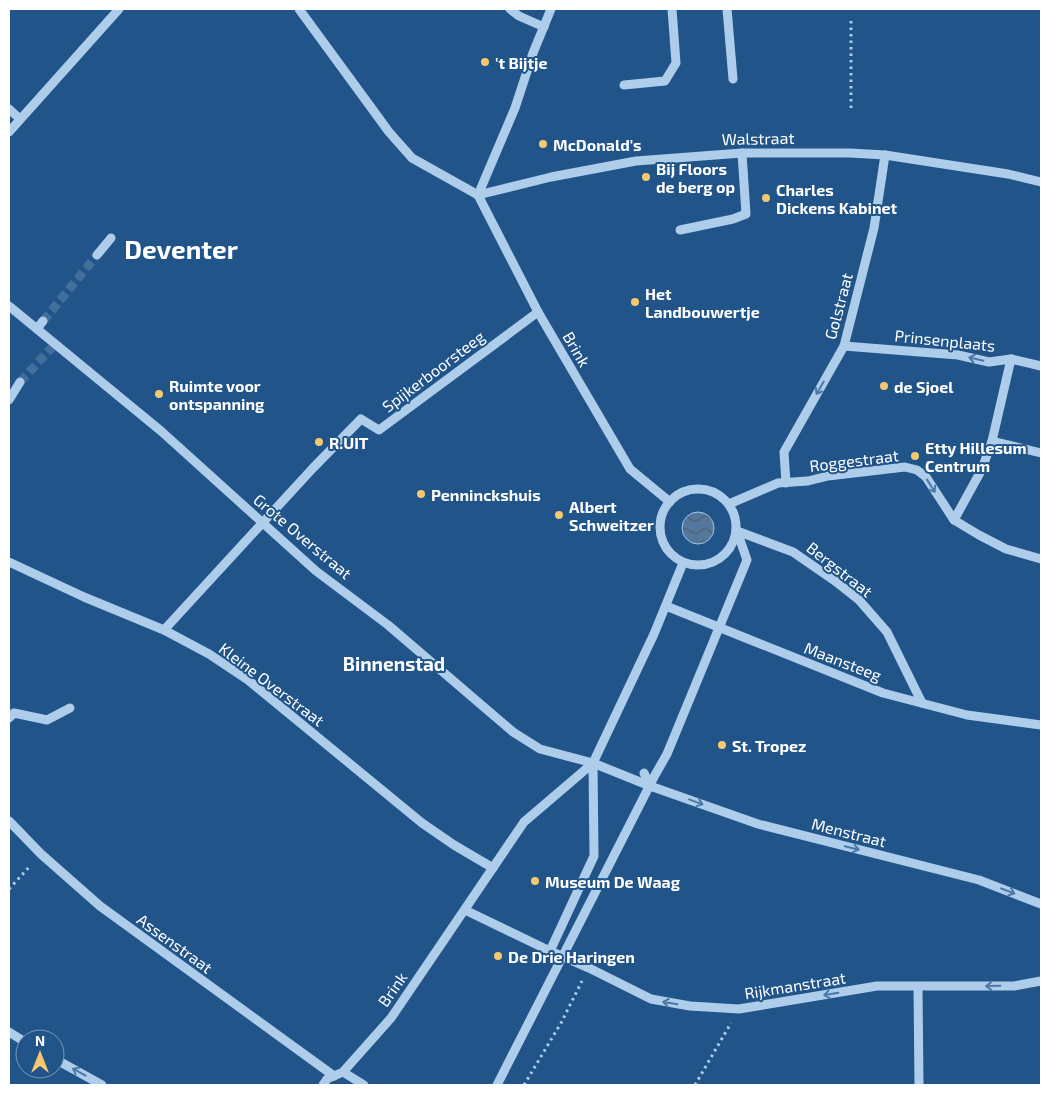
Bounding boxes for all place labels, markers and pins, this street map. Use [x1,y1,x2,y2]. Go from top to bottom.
place label: 't Bijtje [495,53,548,72]
marker: 't Bijtje [479,56,491,68]
place label: McDonald's [553,135,642,154]
marker: McDonald's [537,138,549,150]
place label: Bij Floors de berg op [656,159,735,196]
marker: Bij Floors de berg op [640,171,652,183]
place label: Charles Dickens Kabinet [776,180,898,217]
marker: Charles Dickens Kabinet [760,192,772,204]
place label: Het Landbouwertje [645,284,760,321]
marker: Het Landbouwertje [629,296,641,308]
place label: Ruimte voor ontspanning [169,376,265,413]
place label: de Sjoel [894,377,954,396]
marker: de Sjoel [878,380,890,392]
marker: Ruimte voor ontspanning [153,388,165,400]
place label: R.UIT [329,433,369,452]
marker: R.UIT [313,436,325,448]
place label: Etty Hillesum Centrum [925,438,1027,475]
marker: Etty Hillesum Centrum [909,450,921,462]
place label: Penninckshuis [431,485,541,504]
marker: Penninckshuis [415,488,427,500]
place label: Albert Schweitzer [569,497,654,534]
marker: Albert Schweitzer [553,509,565,521]
place label: St. Tropez [732,736,807,755]
marker: St. Tropez [716,739,728,751]
place label: Museum De Waag [545,872,681,891]
marker: Museum De Waag [529,875,541,887]
place label: De Drie Haringen [508,947,635,966]
marker: De Drie Haringen [492,950,504,962]

